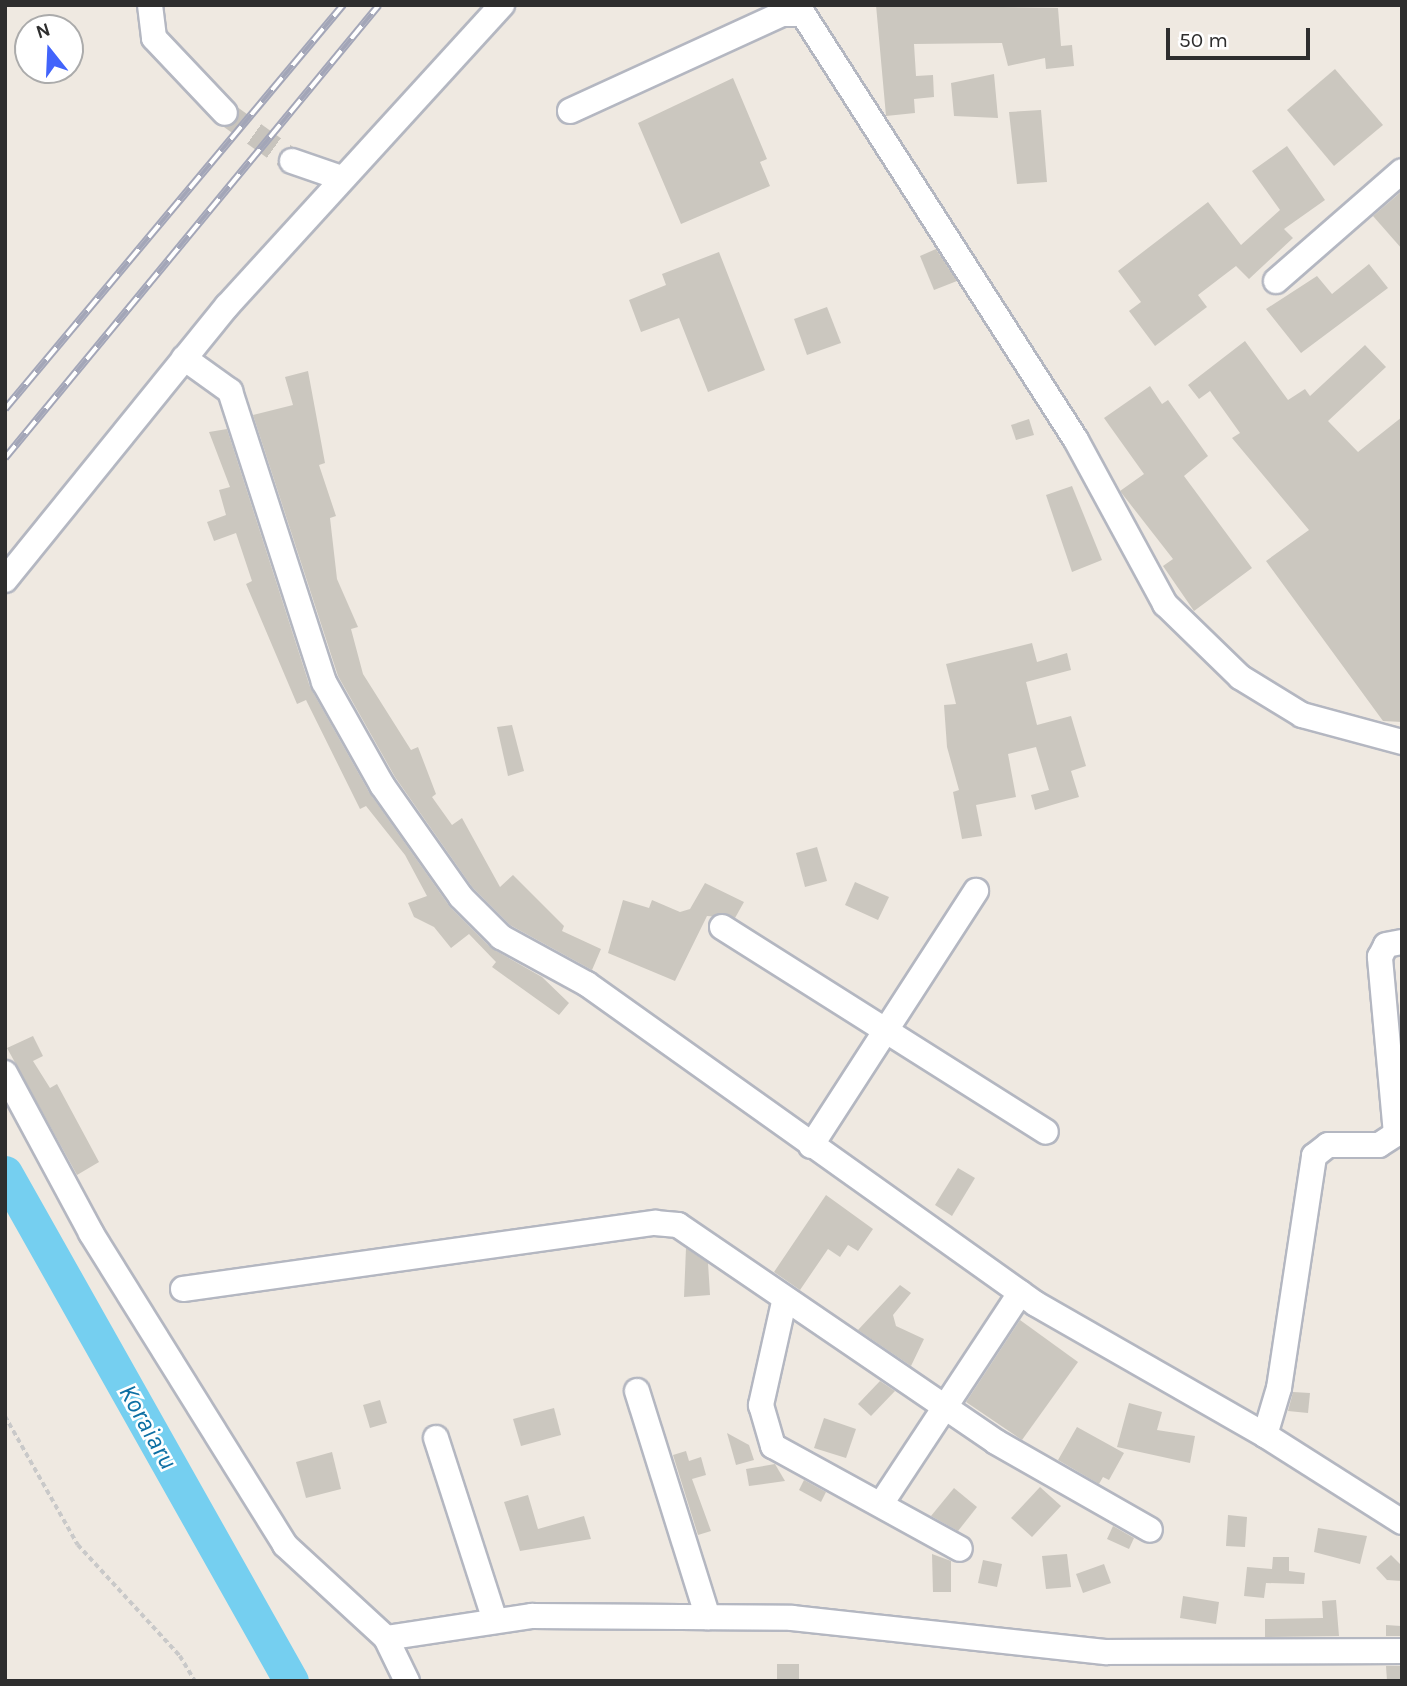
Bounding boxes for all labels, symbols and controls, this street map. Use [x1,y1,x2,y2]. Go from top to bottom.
north arrow [14,14,84,84]
scale bar [1169,14,1312,58]
text: N [33,18,53,43]
text: 50 m [1179,28,1228,52]
water label: Koraiaru [112,1379,184,1475]

